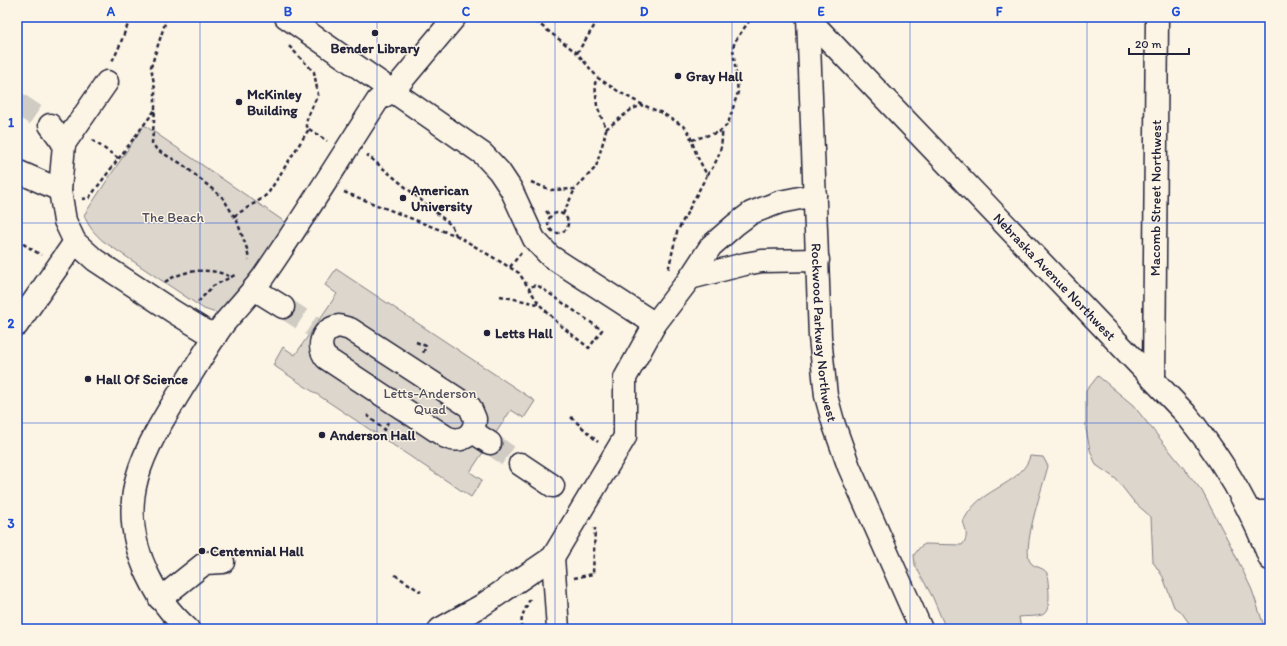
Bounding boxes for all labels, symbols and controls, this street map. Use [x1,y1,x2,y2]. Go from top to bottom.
text: A [106,4,116,19]
text: B [284,4,293,19]
text: C [462,4,471,19]
text: D [640,4,649,19]
text: E [817,4,825,19]
text: F [996,4,1003,19]
text: G [1172,4,1181,19]
marker: Bender Library [370,28,380,38]
scale bar [1129,30,1189,56]
text: 20 m [1135,37,1162,51]
place label: Bender Library [330,40,420,57]
place label: Gray Hall [686,68,744,85]
marker: Gray Hall [673,71,683,81]
place label: McKinley Building [247,86,302,119]
marker: McKinley Building [234,97,244,107]
text: 1 [8,115,14,130]
street label: Macomb Street Northwest [1147,120,1165,276]
place label: American University [410,182,472,215]
marker: American University [398,193,408,203]
park label: The Beach [142,209,204,226]
street label: Nebraska Avenue Northwest [990,210,1119,344]
street label: Rockwood Parkway Northwest [807,243,841,424]
text: 2 [8,316,15,331]
place label: Letts Hall [495,325,554,342]
marker: Letts Hall [482,328,492,338]
place label: Hall Of Science [96,371,188,388]
marker: Hall Of Science [83,374,93,384]
park label: Letts-Anderson Quad [383,385,477,418]
place label: Anderson Hall [329,427,416,444]
marker: Anderson Hall [317,430,327,440]
text: 3 [7,516,15,531]
place label: Centennial Hall [210,543,305,560]
marker: Centennial Hall [197,546,207,556]

